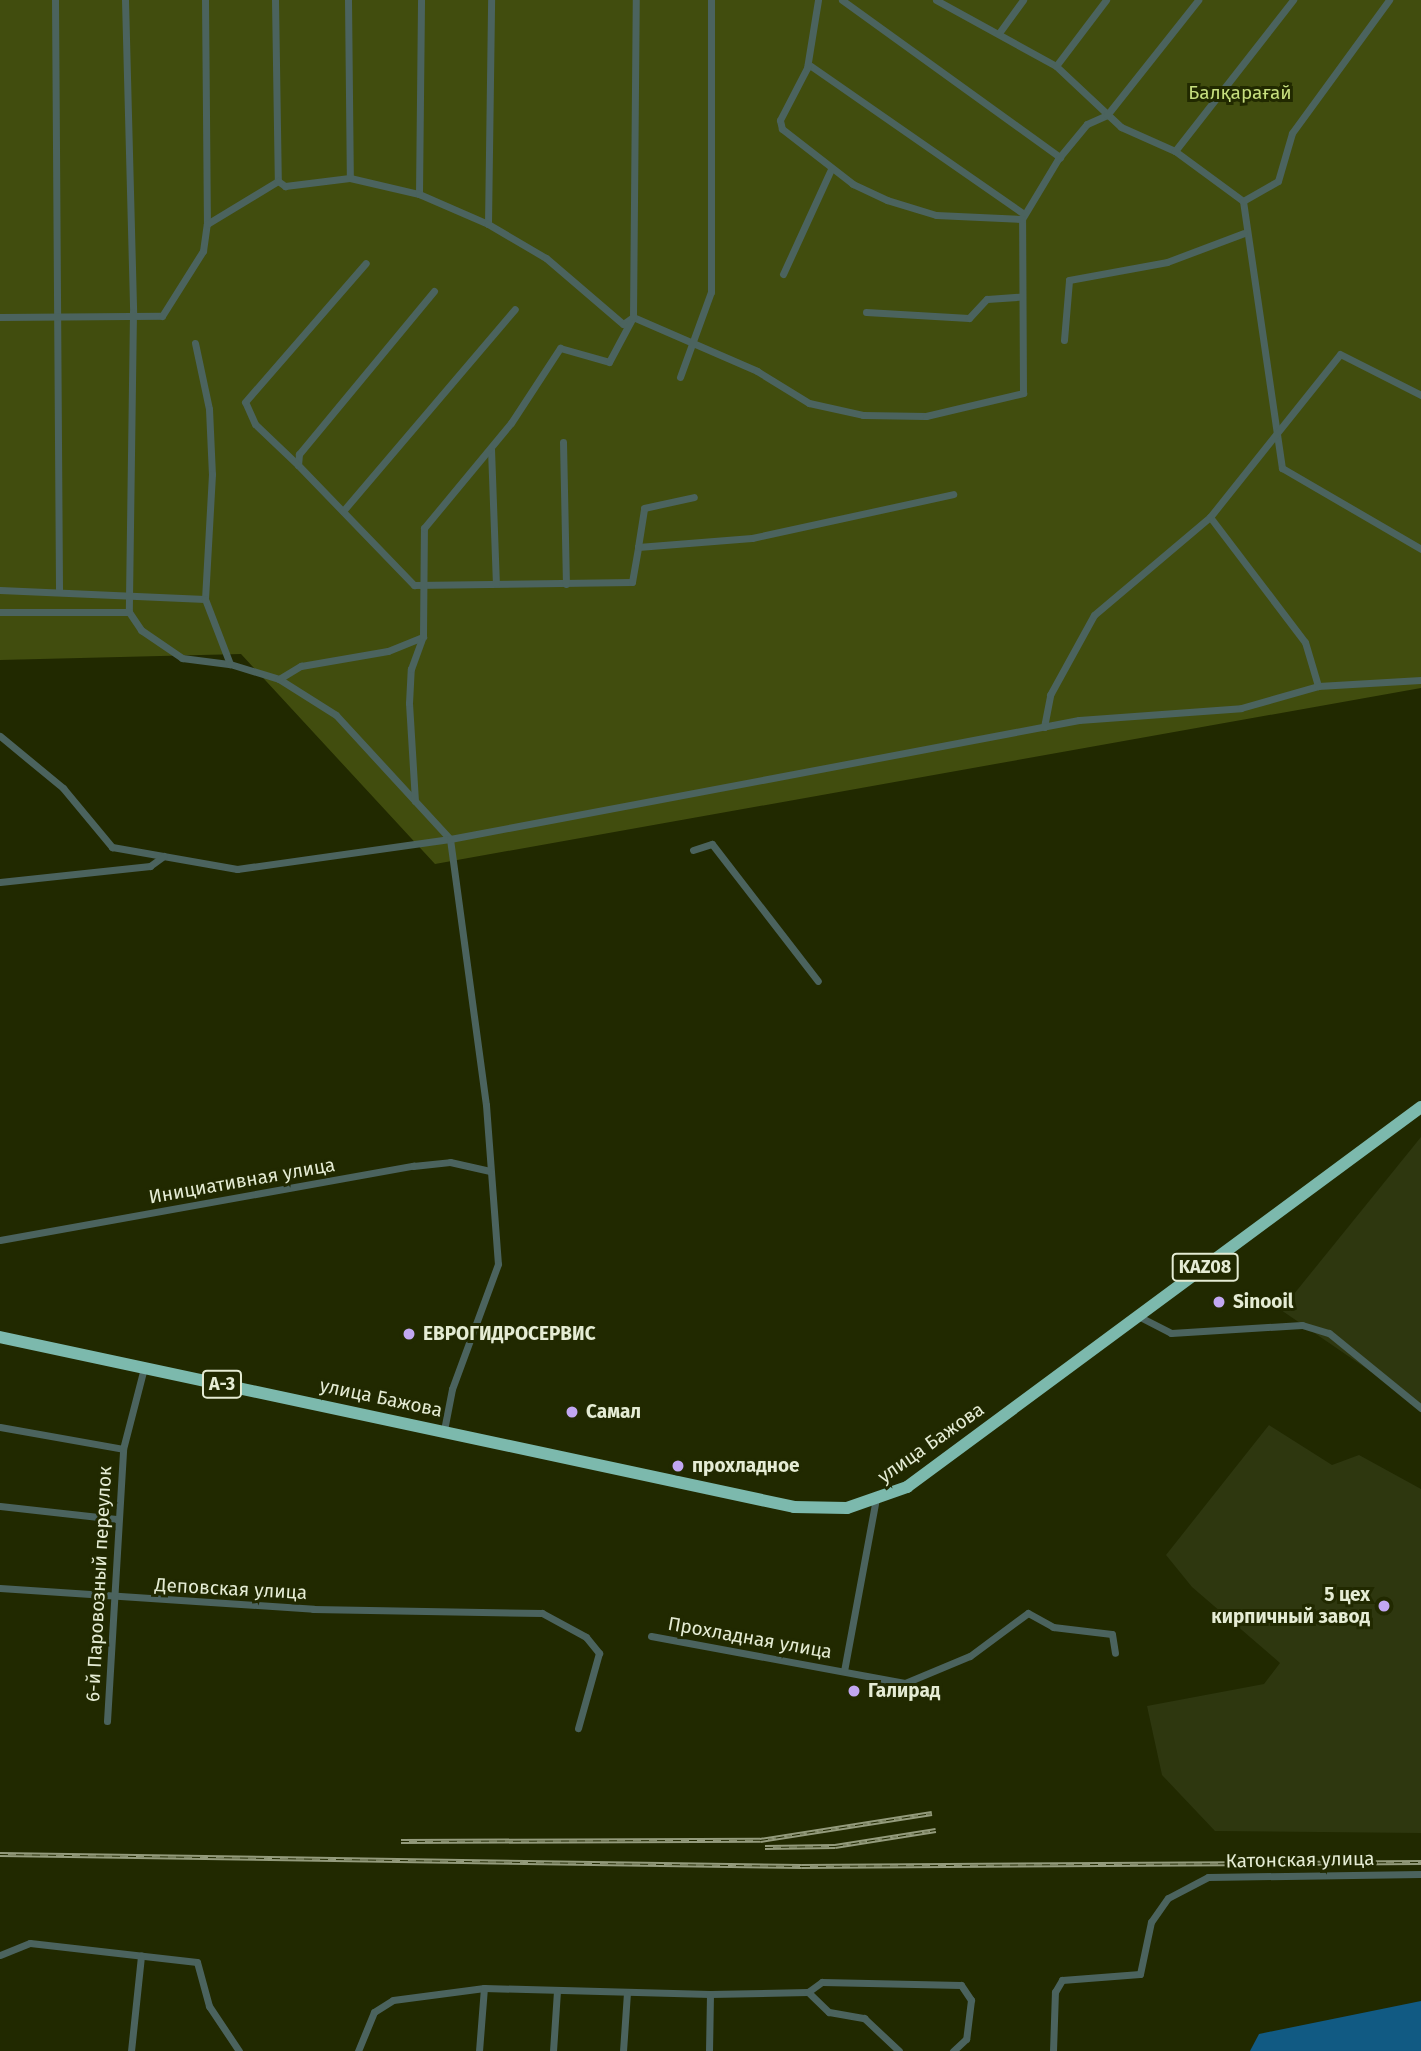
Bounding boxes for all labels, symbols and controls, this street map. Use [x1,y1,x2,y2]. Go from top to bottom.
park label: Балқарағай [1188,82,1292,104]
street label: Инициативная улица [147,1153,337,1209]
road number: KAZ08 [1170,1252,1240,1282]
place label: Sinooil [1233,1291,1293,1313]
marker: Sinooil [1211,1294,1227,1310]
place label: ЕВРОГИДРОСЕРВИС [423,1323,596,1345]
marker: ЕВРОГИДРОСЕРВИС [401,1326,417,1342]
road number: A-3 [201,1370,243,1399]
street label: улица Бажова [318,1374,444,1422]
street label: улица Бажова [873,1398,989,1488]
place label: Самал [586,1401,641,1423]
marker: Самал [564,1404,580,1420]
place label: прохладное [692,1455,800,1477]
marker: прохладное [670,1458,686,1474]
street label: 6-й Паровозный переулок [81,1465,117,1703]
street label: Деповская улица [154,1574,308,1604]
place label: 5 цех кирпичный завод [1211,1584,1370,1628]
marker: 5 цех кирпичный завод [1376,1598,1392,1614]
street label: Прохладная улица [666,1612,834,1664]
place label: Галирад [868,1680,940,1702]
marker: Галирад [846,1683,862,1699]
street label: Катонская улица [1225,1847,1375,1873]

